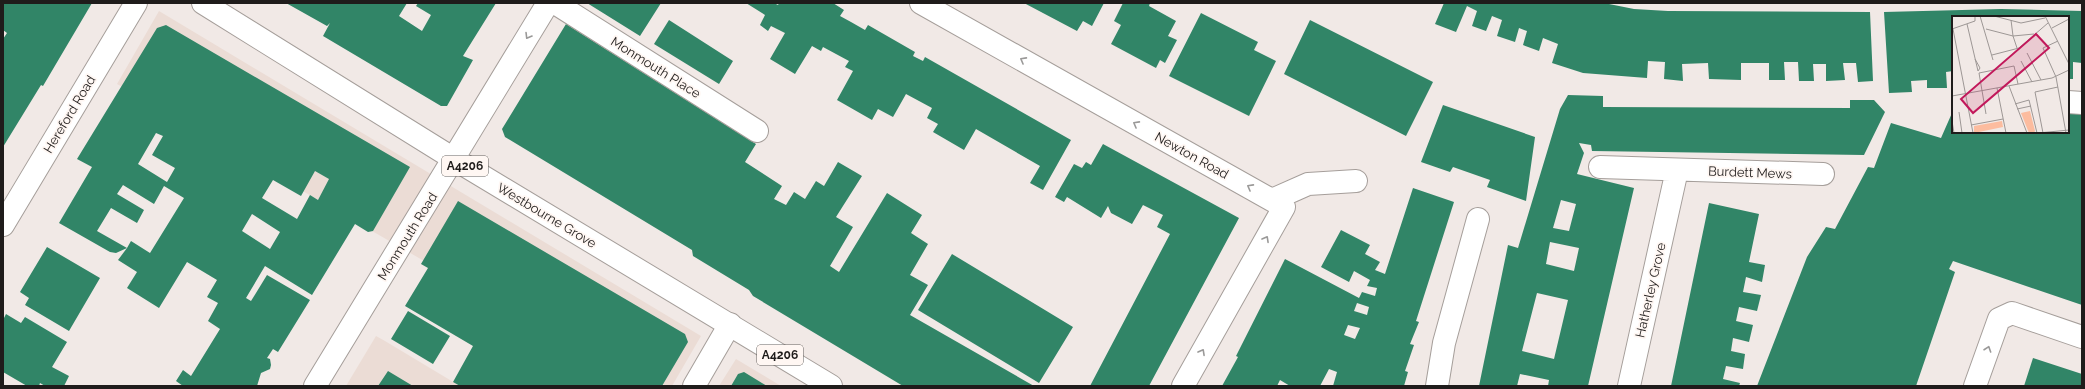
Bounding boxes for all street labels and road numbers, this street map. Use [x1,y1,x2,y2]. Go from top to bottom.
street label: Monmouth Place [608,34,704,101]
street label: Hereford Road [40,73,98,156]
street label: Newton Road [1152,129,1231,182]
road number: A4206 [442,156,488,176]
street label: Burdett Mews [1708,164,1792,181]
street label: Westbourne Grove [494,180,599,251]
street label: Monmouth Road [374,190,440,283]
street label: Hatherley Grove [1632,241,1669,339]
road number: A4206 [757,345,803,365]

